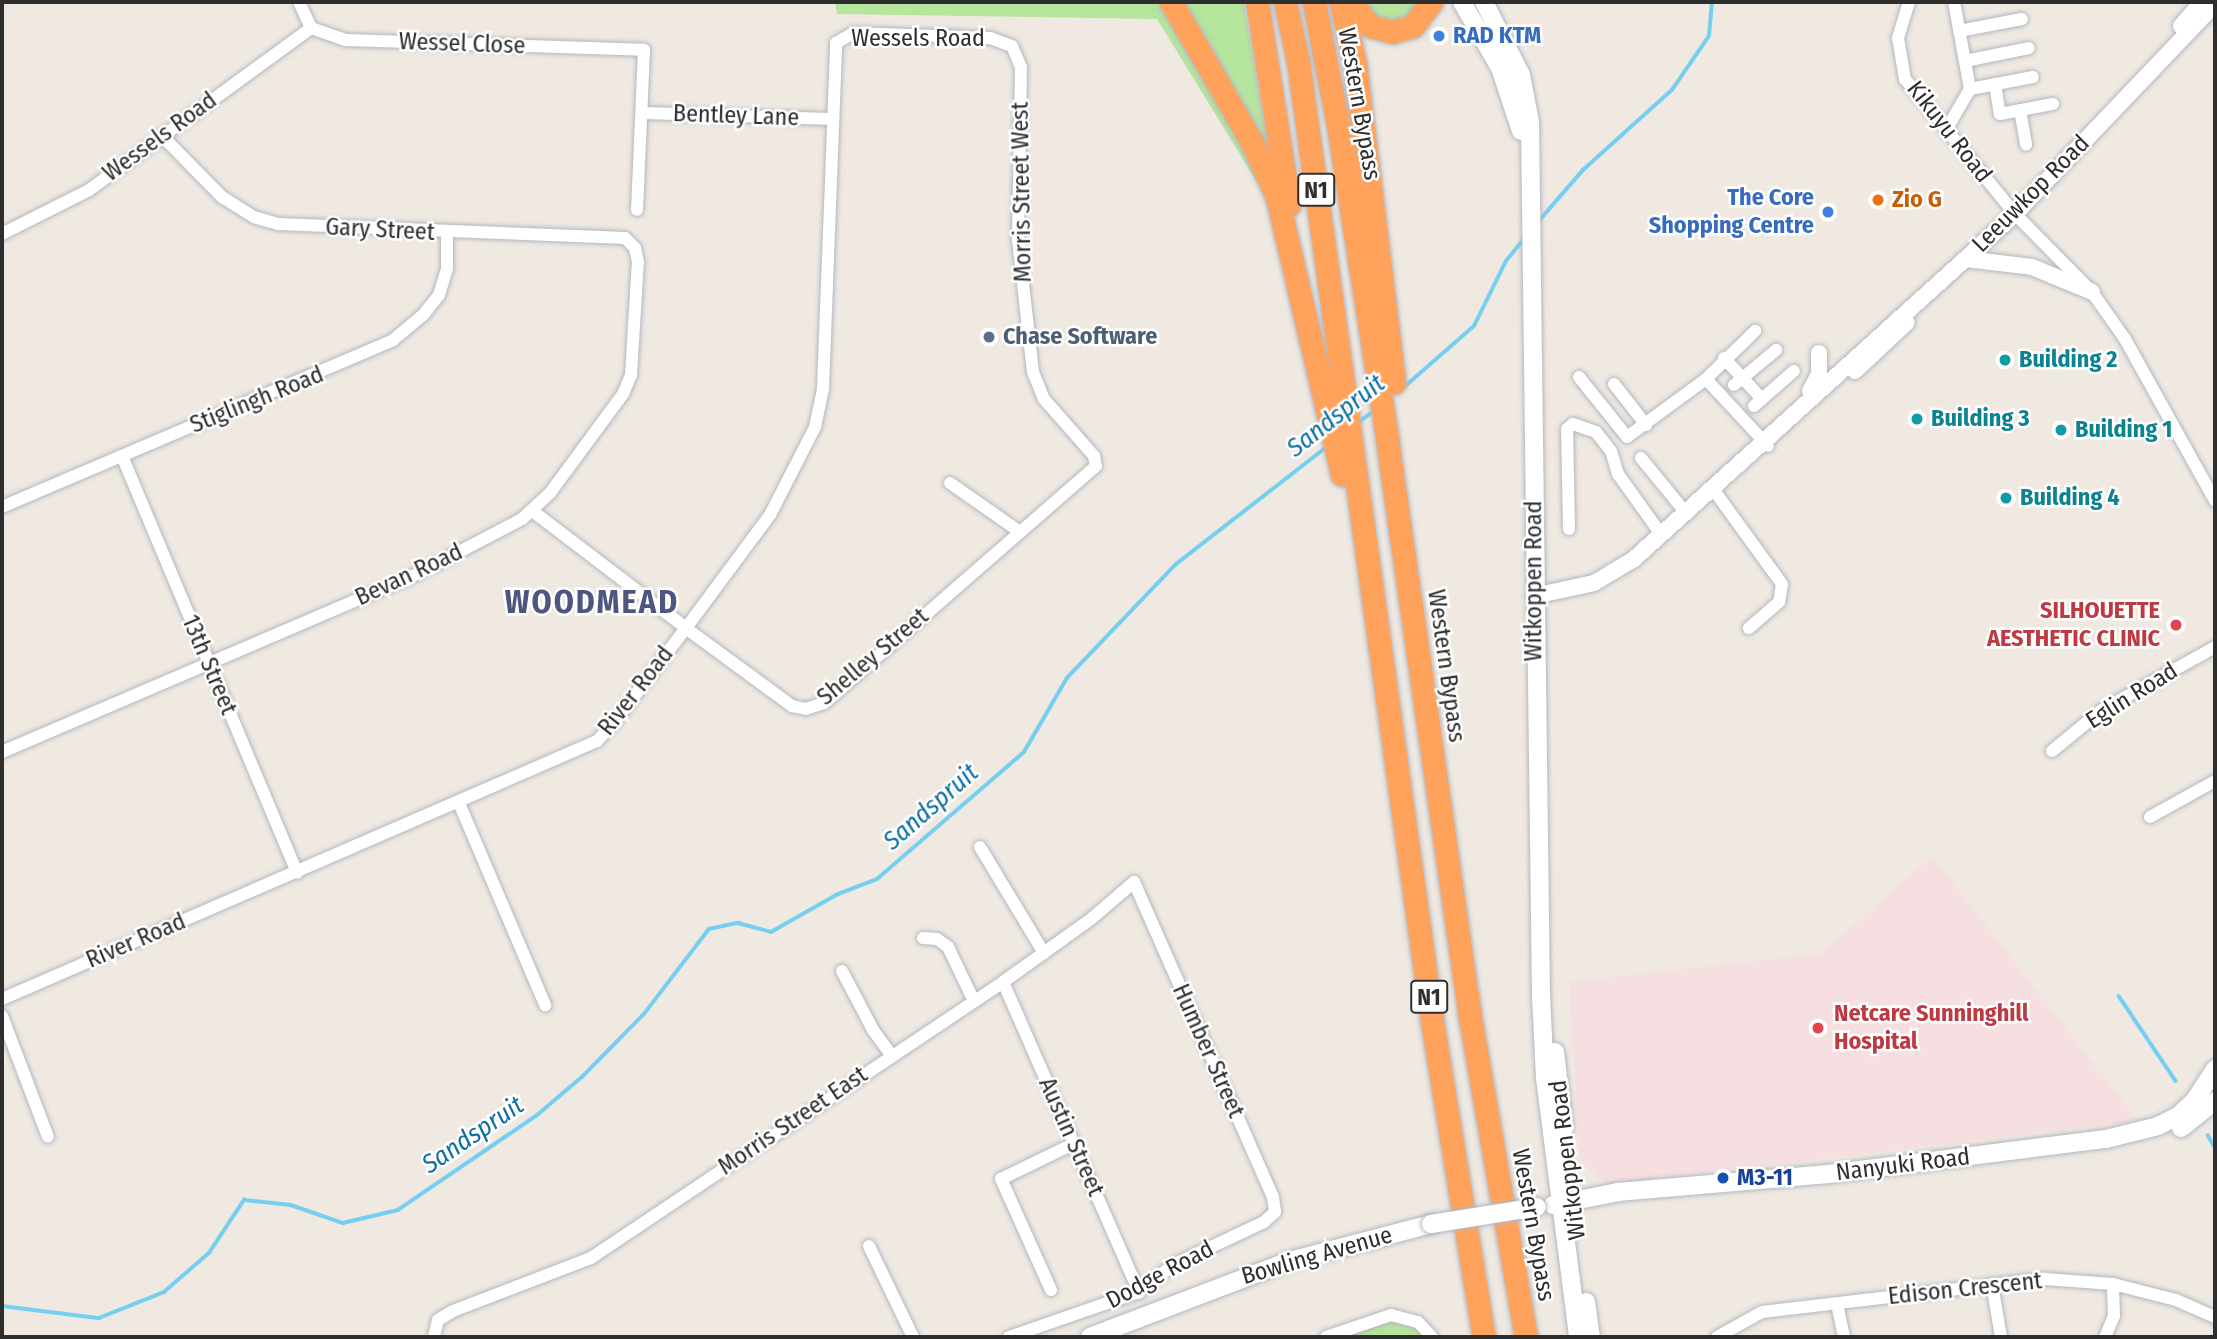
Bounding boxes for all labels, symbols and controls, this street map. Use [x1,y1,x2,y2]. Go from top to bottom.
place label: RAD KTM [1453,22,1541,50]
street label: Wessels Road [851,25,985,53]
street label: Western Bypass [1331,26,1387,182]
street label: Wessel Close [398,27,526,61]
marker: RAD KTM [1431,28,1447,44]
street label: Kikuyu Road [1900,75,1998,189]
street label: Wessels Road [97,86,223,188]
street label: Bentley Lane [672,99,800,133]
street label: Morris Street West [1006,101,1038,283]
street label: Leeuwkop Road [1966,129,2096,259]
road number: N1 [1297,170,1335,210]
place label: The Core Shopping Centre [1649,184,1814,240]
place label: Zio G [1892,186,1942,214]
marker: Zio G [1870,192,1886,208]
marker: The Core Shopping Centre [1820,204,1836,220]
street label: Gary Street [325,213,435,247]
place label: Chase Software [1003,323,1157,351]
marker: Chase Software [981,329,997,345]
place label: Building 2 [2019,346,2117,374]
marker: Building 2 [1997,352,2013,368]
street label: Stiglingh Road [186,360,328,440]
water label: Sandspruit [1281,368,1391,464]
place label: Building 3 [1931,405,2030,433]
marker: Building 3 [1909,411,1925,427]
place label: Building 1 [2075,416,2172,444]
marker: Building 1 [2053,422,2069,438]
place label: Building 4 [2020,484,2120,512]
marker: Building 4 [1998,490,2014,506]
street label: Witkoppen Road [1520,501,1548,661]
street label: Bevan Road [351,538,467,612]
district label: WOODMEAD [506,583,678,621]
street label: Western Bypass [1421,588,1471,744]
place label: SILHOUETTE AESTHETIC CLINIC [1987,597,2160,653]
street label: Shelley Street [812,602,934,712]
street label: 13th Street [175,611,243,719]
marker: SILHOUETTE AESTHETIC CLINIC [2166,615,2186,635]
street label: River Road [592,641,680,741]
street label: Eglin Road [2081,657,2183,735]
water label: Sandspruit [877,757,985,857]
street label: River Road [82,907,190,975]
road number: N1 [1410,978,1448,1016]
street label: Humber Street [1166,980,1250,1122]
place label: Netcare Sunninghill Hospital [1834,1000,2029,1056]
marker: Netcare Sunninghill Hospital [1808,1018,1828,1038]
street label: Morris Street East [713,1060,873,1182]
street label: Austin Street [1032,1073,1110,1201]
street label: Witkoppen Road [1544,1078,1592,1242]
water label: Sandspruit [416,1090,530,1180]
street label: Nanyuki Road [1834,1143,1972,1187]
street label: Western Bypass [1505,1147,1561,1303]
place label: M3-11 [1737,1164,1793,1192]
marker: M3-11 [1715,1170,1731,1186]
street label: Bowling Avenue [1238,1221,1396,1291]
street label: Dodge Road [1101,1235,1219,1315]
street label: Edison Crescent [1887,1267,2043,1311]

